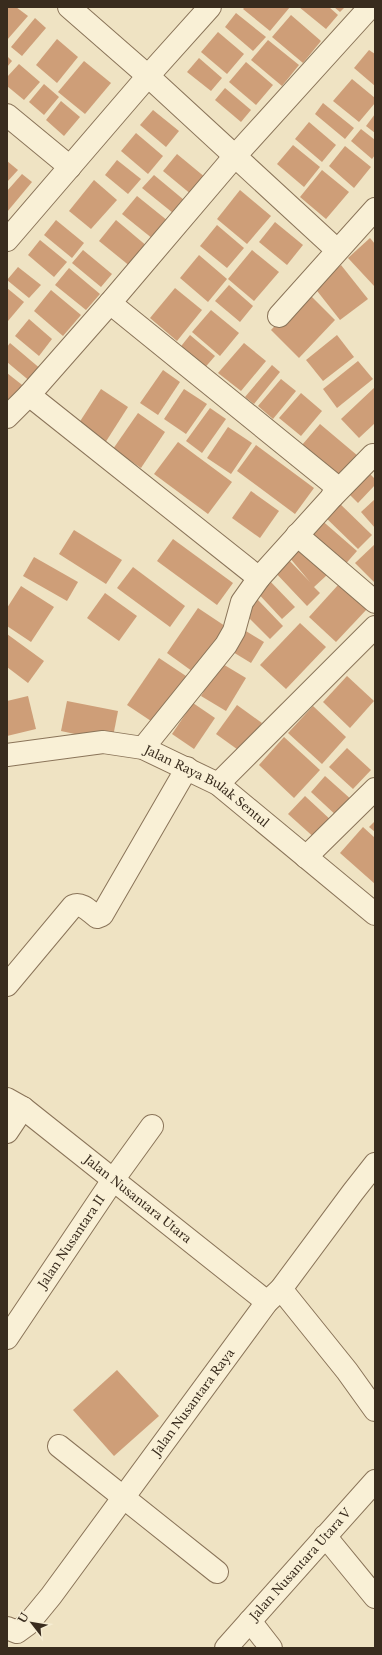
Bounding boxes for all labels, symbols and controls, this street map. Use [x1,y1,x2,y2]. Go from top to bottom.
street label: Jalan Raya Bulak Sentul [140,741,272,830]
street label: Jalan Nusantara Utara [80,1150,195,1246]
street label: Jalan Nusantara II [33,1192,108,1293]
street label: Jalan Nusantara Raya [147,1345,237,1460]
street label: Jalan Nusantara Utara V [245,1505,354,1625]
north arrow [12,1603,52,1643]
text: U [15,1610,32,1626]

